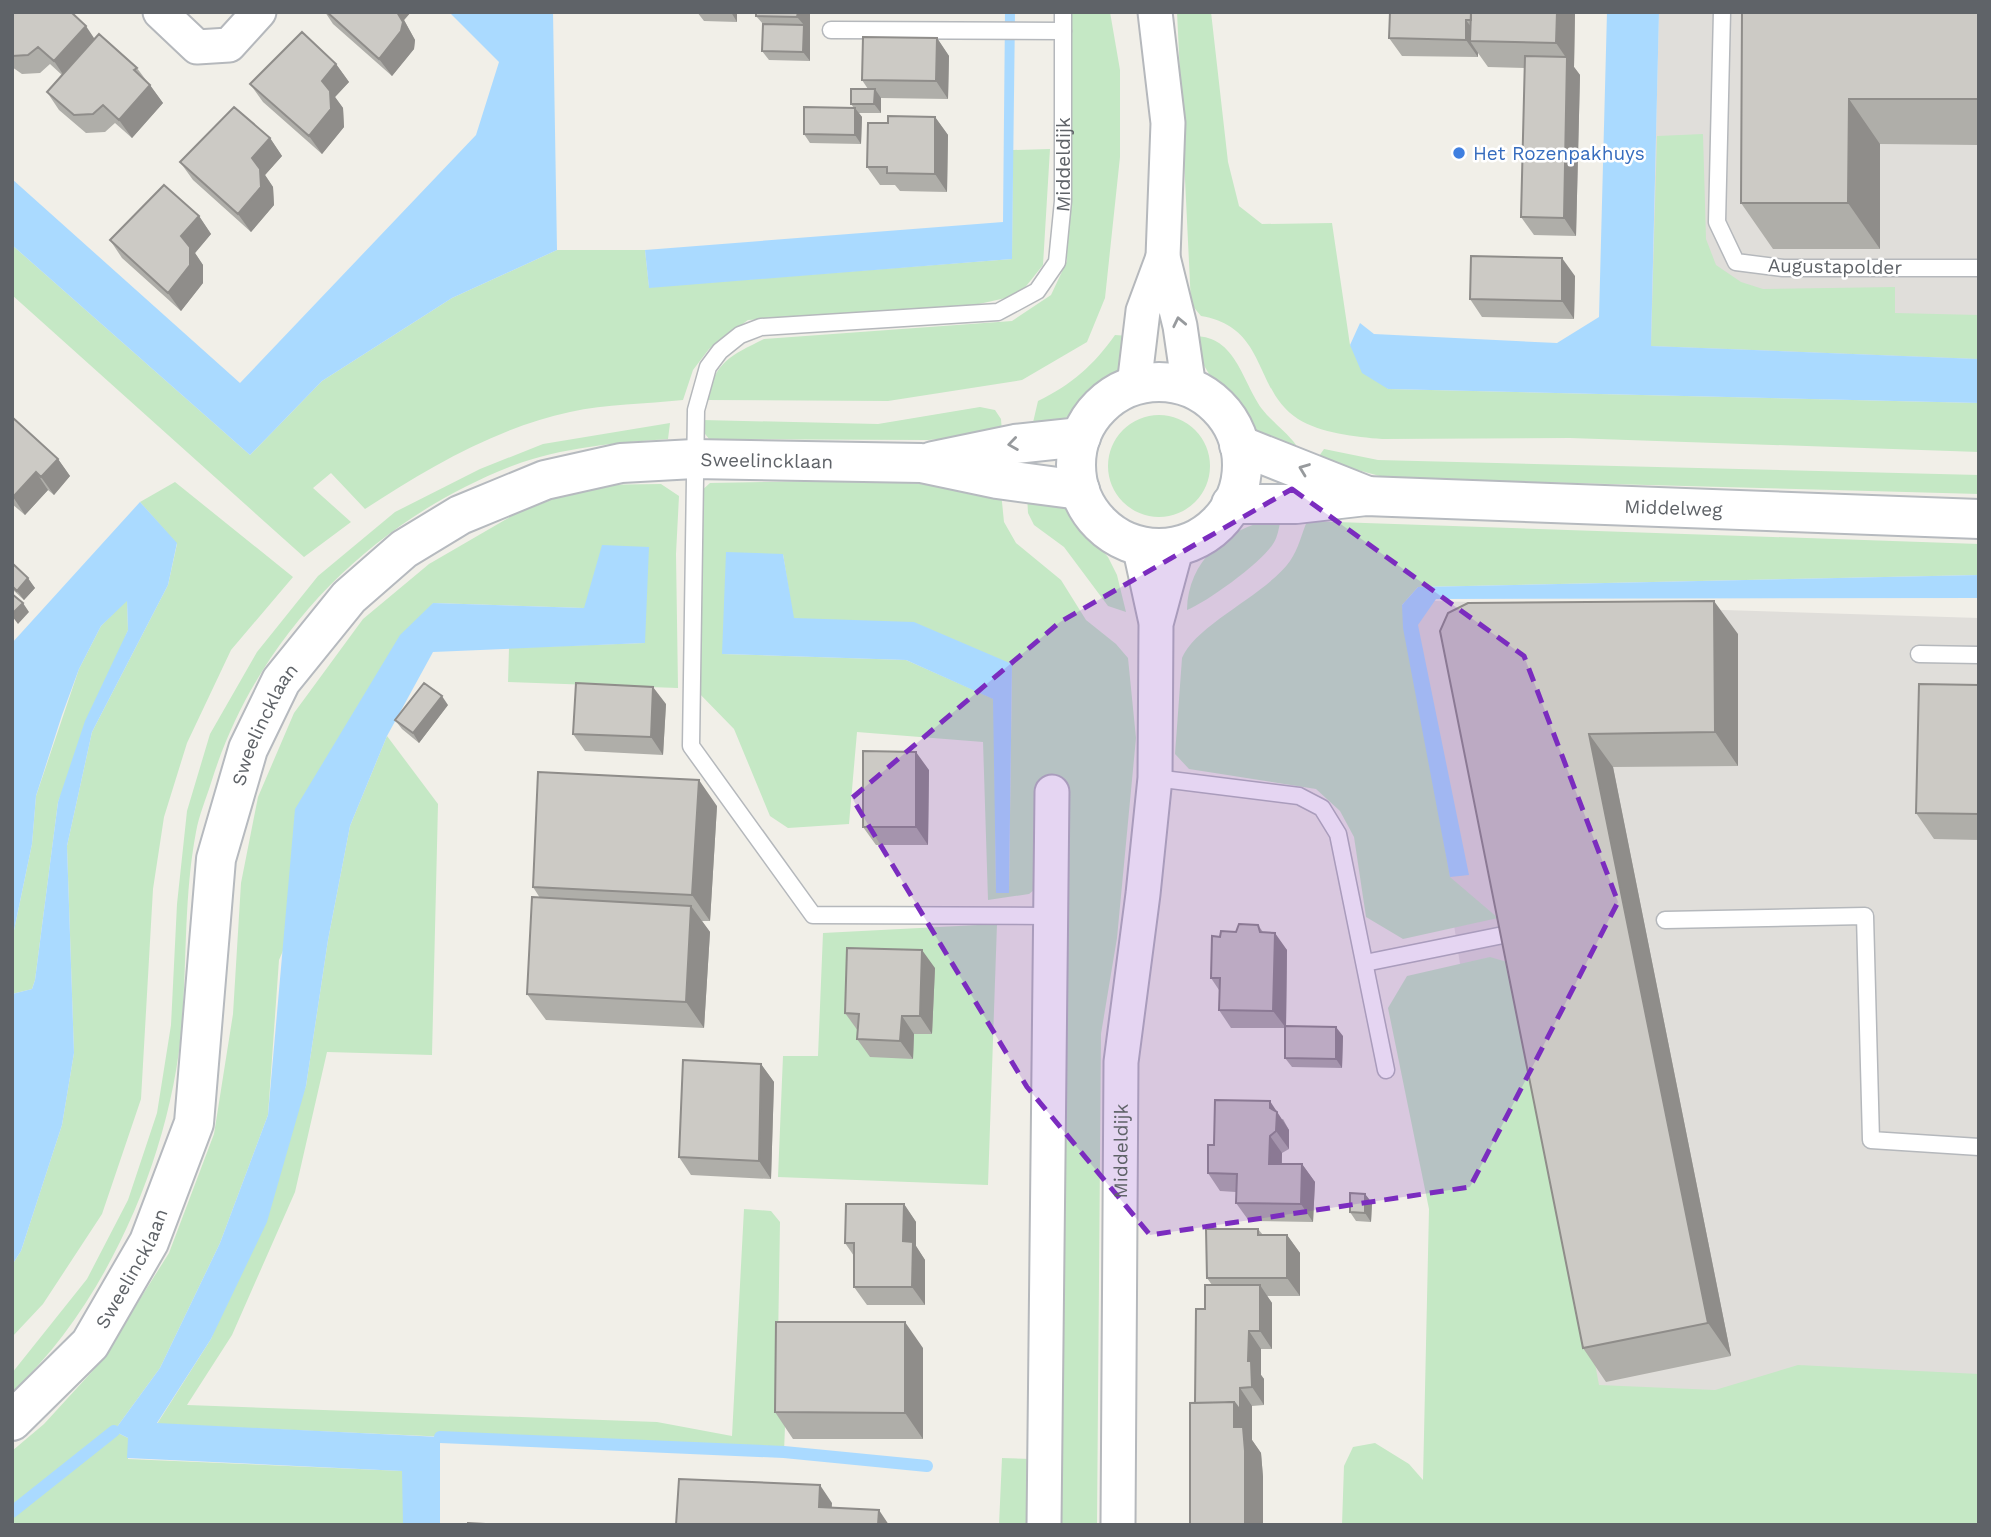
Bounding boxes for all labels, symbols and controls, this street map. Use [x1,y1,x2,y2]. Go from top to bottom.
street label: Middeldijk [1051,117,1075,213]
place label: Het Rozenpakhuys [1473,142,1645,165]
marker: Het Rozenpakhuys [1451,145,1467,161]
street label: Augustapolder [1768,254,1903,279]
one-way arrow [1173,316,1187,328]
one-way arrow [1007,437,1019,452]
street label: Sweelincklaan [700,448,833,473]
one-way arrow [1298,464,1310,478]
street label: Middelweg [1624,495,1724,521]
street label: Sweelincklaan [227,659,303,788]
street label: Middeldijk [1109,1103,1133,1198]
street label: Sweelincklaan [90,1205,173,1333]

